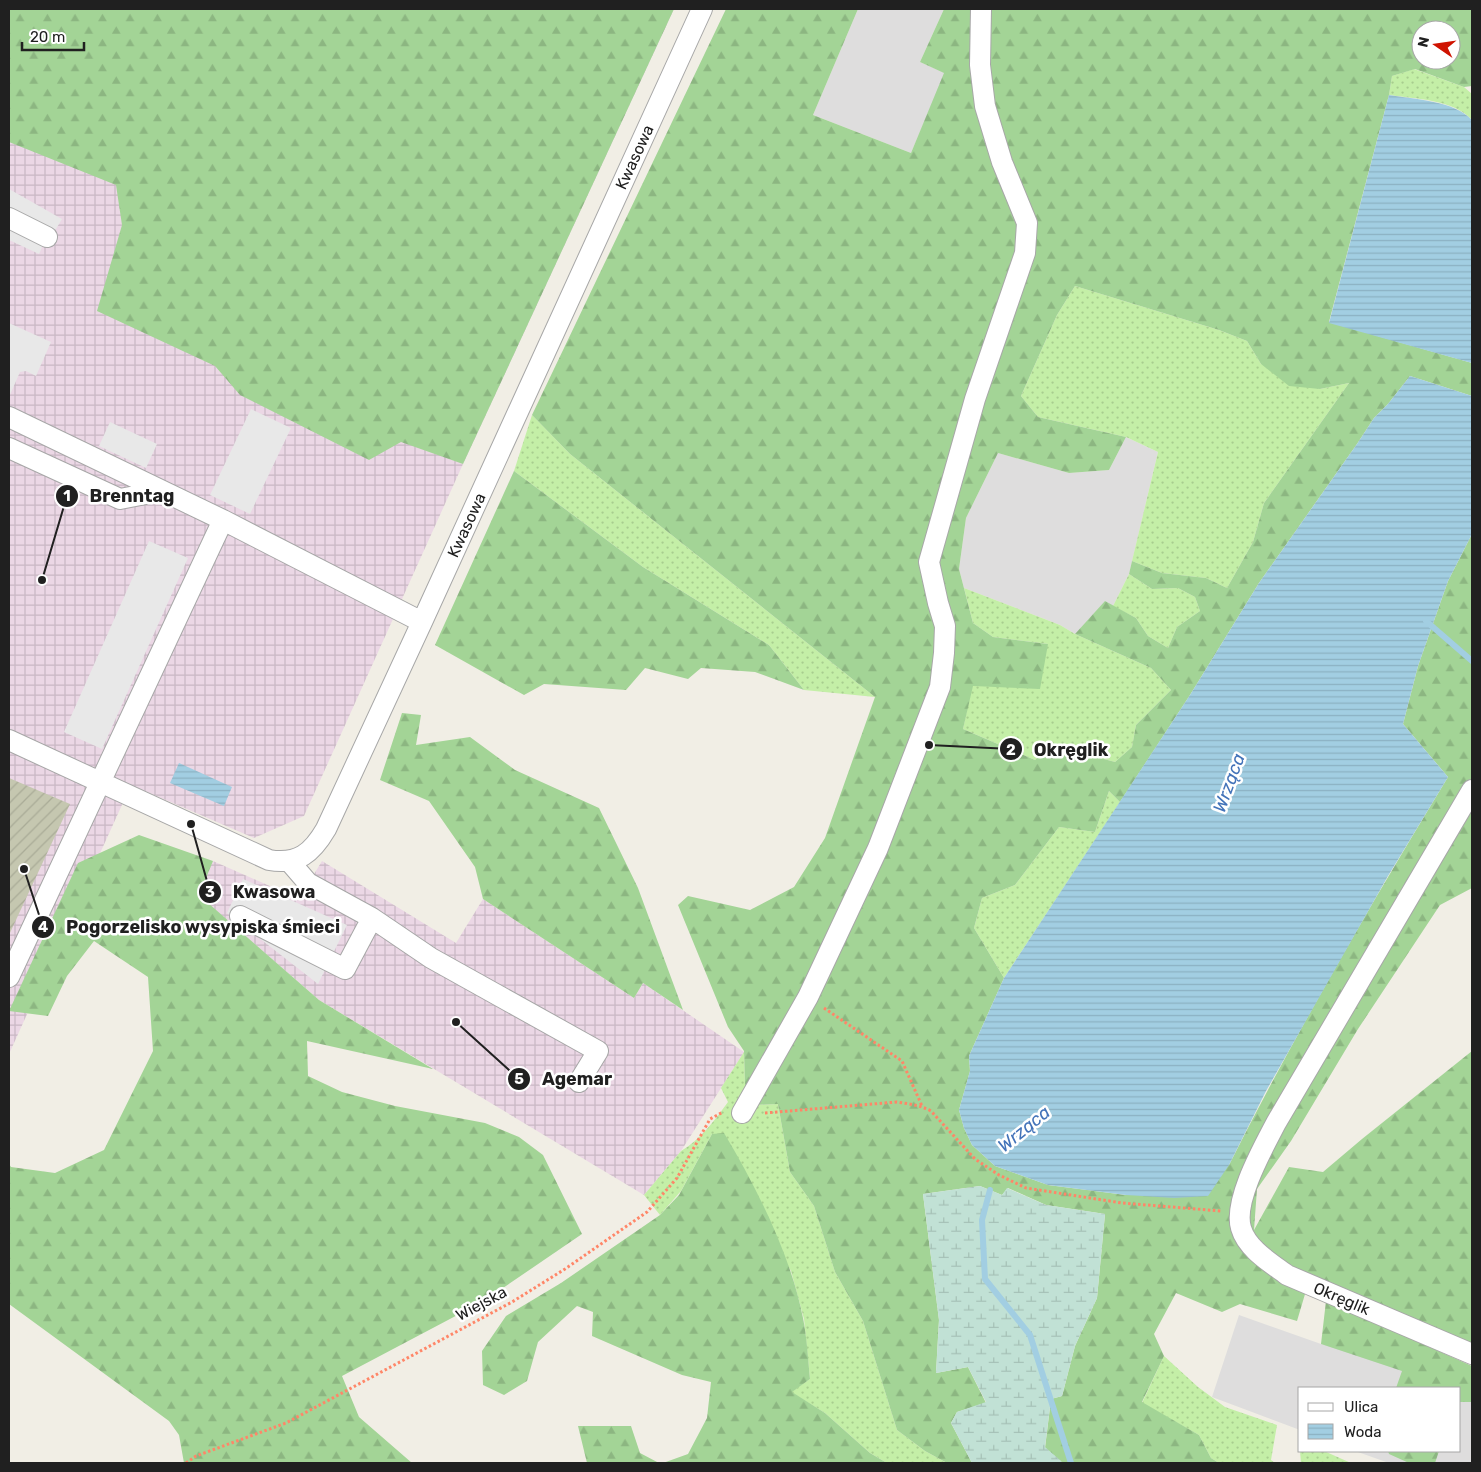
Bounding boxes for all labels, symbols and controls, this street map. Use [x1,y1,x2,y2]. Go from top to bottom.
scale bar [22,20,85,52]
north arrow [1411,20,1461,70]
text: 20 m [30,28,65,46]
text: N [1414,35,1433,49]
street label: Kwasowa [611,122,658,192]
callout: Brenntag [54,479,184,512]
text: Brenntag [90,485,174,507]
text: 1 [63,487,71,505]
street label: Kwasowa [443,490,490,560]
callout: Okręglik [998,733,1118,766]
text: Okręglik [1034,739,1109,761]
text: 2 [1006,741,1016,759]
water label: Wrząca [1208,750,1250,815]
callout: Kwasowa [197,875,325,908]
text: Kwasowa [233,881,315,903]
text: 3 [205,883,215,901]
callout: Pogorzelisko wysypiska śmieci [31,911,350,944]
text: Pogorzelisko wysypiska śmieci [66,916,340,938]
text: 4 [38,918,48,936]
callout: Agemar [507,1062,622,1095]
text: Agemar [542,1068,612,1090]
text: 5 [514,1070,524,1088]
water label: Wrząca [993,1101,1055,1157]
street label: Okręglik [1310,1278,1374,1320]
street label: Wiejska [453,1282,510,1325]
legend [1298,1387,1461,1452]
text: Ulica [1344,1398,1378,1416]
text: Woda [1344,1423,1382,1441]

